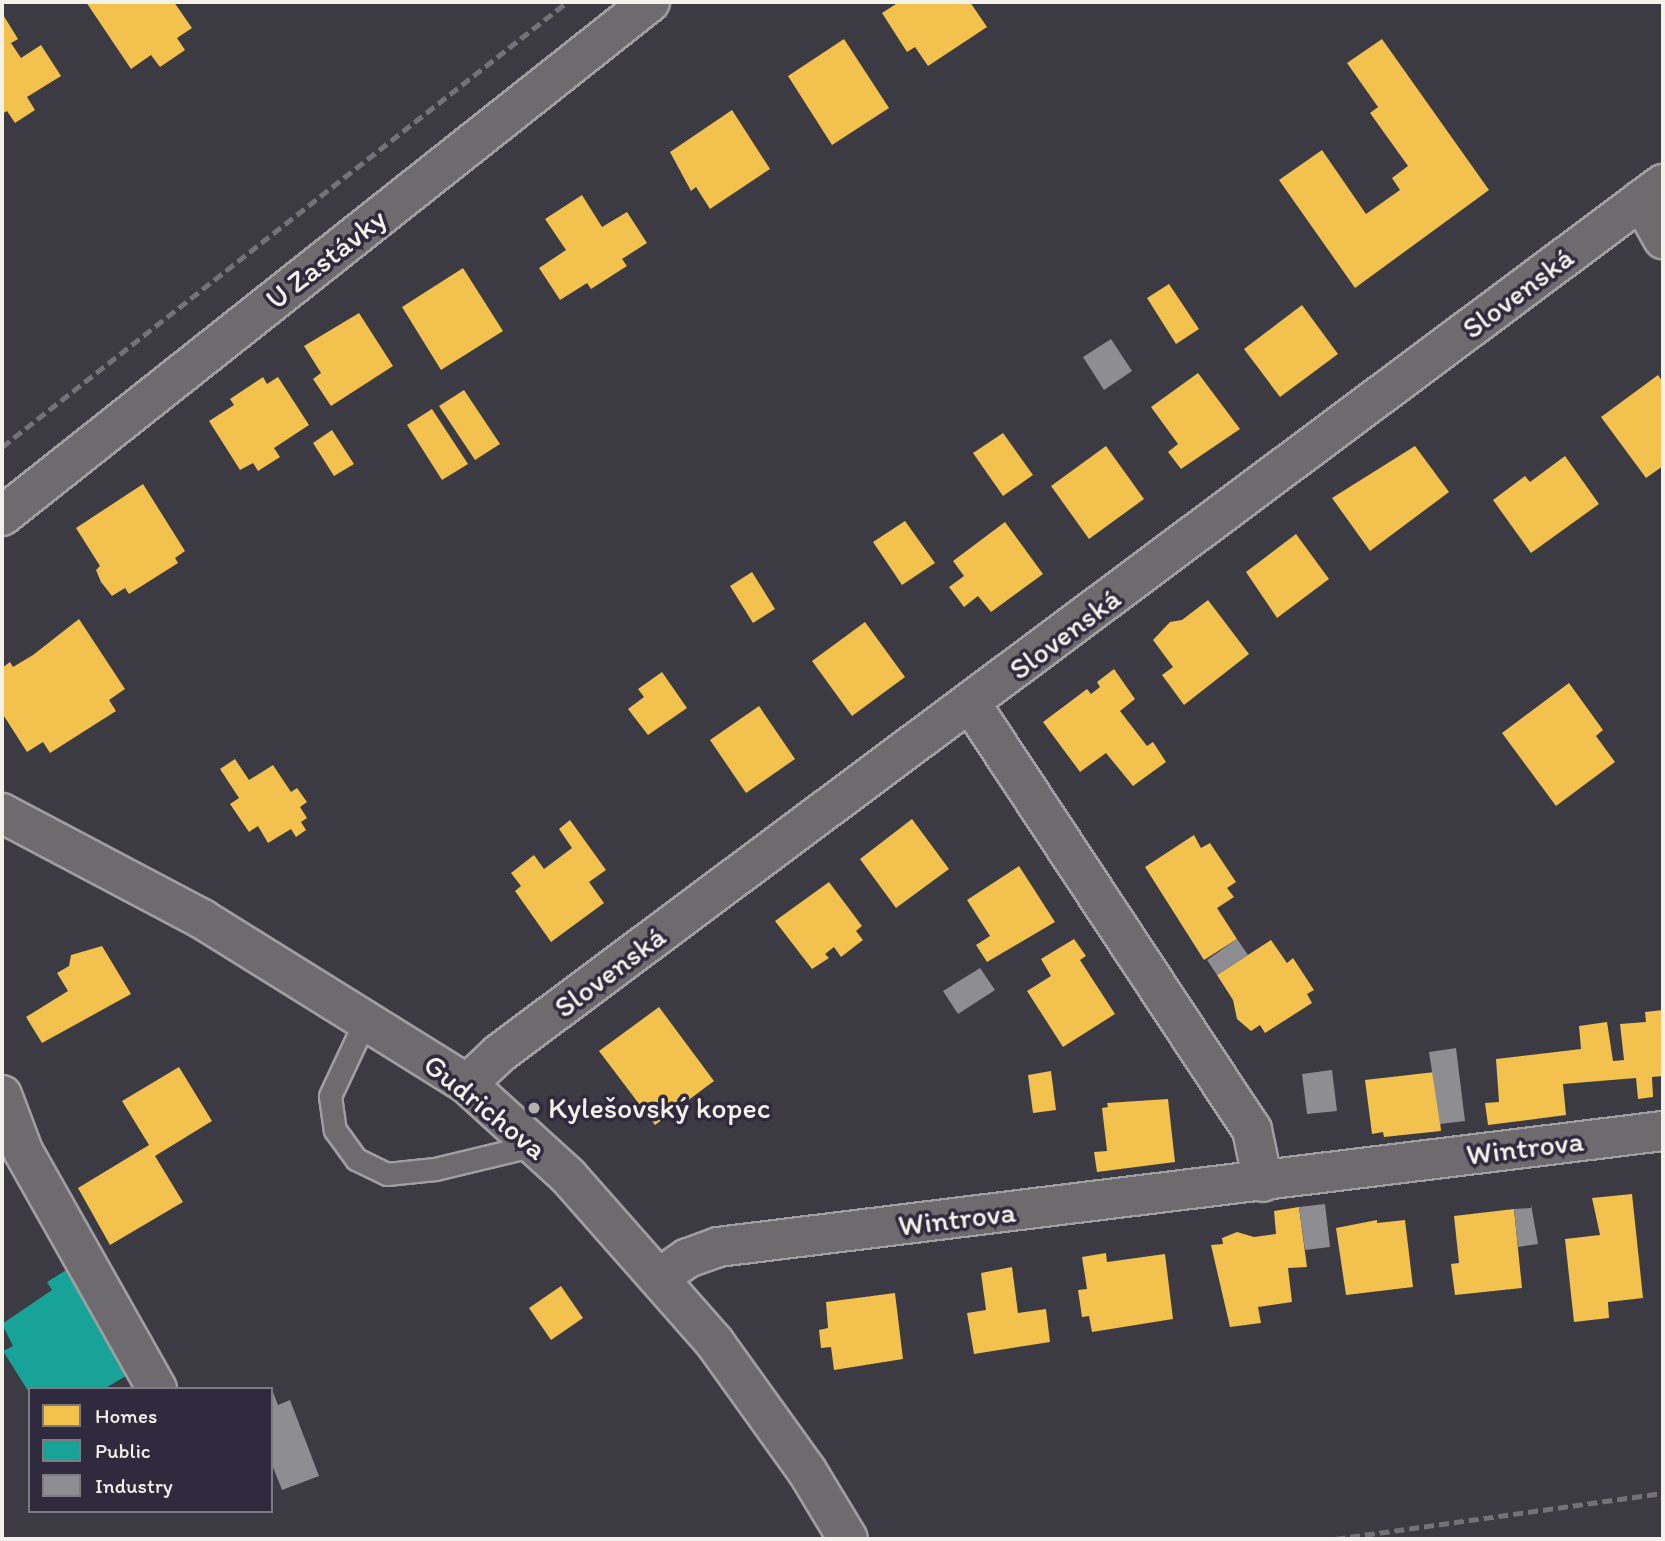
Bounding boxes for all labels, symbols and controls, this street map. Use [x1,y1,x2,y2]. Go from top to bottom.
street label: U Zastávky [259,201,393,317]
street label: Slovenská [1455,239,1581,347]
street label: Slovenská [1002,580,1128,688]
street label: Slovenská [547,918,673,1026]
street label: Gudrichova [416,1047,554,1167]
place label: Kylešovský kopec [548,1090,769,1126]
marker: Kylešovský kopec [526,1100,542,1116]
street label: Wintrova [1464,1123,1586,1173]
street label: Wintrova [896,1194,1018,1244]
legend [28,1387,273,1513]
text: Homes [95,1403,157,1428]
text: Public [95,1438,151,1463]
text: Industry [95,1473,173,1498]

